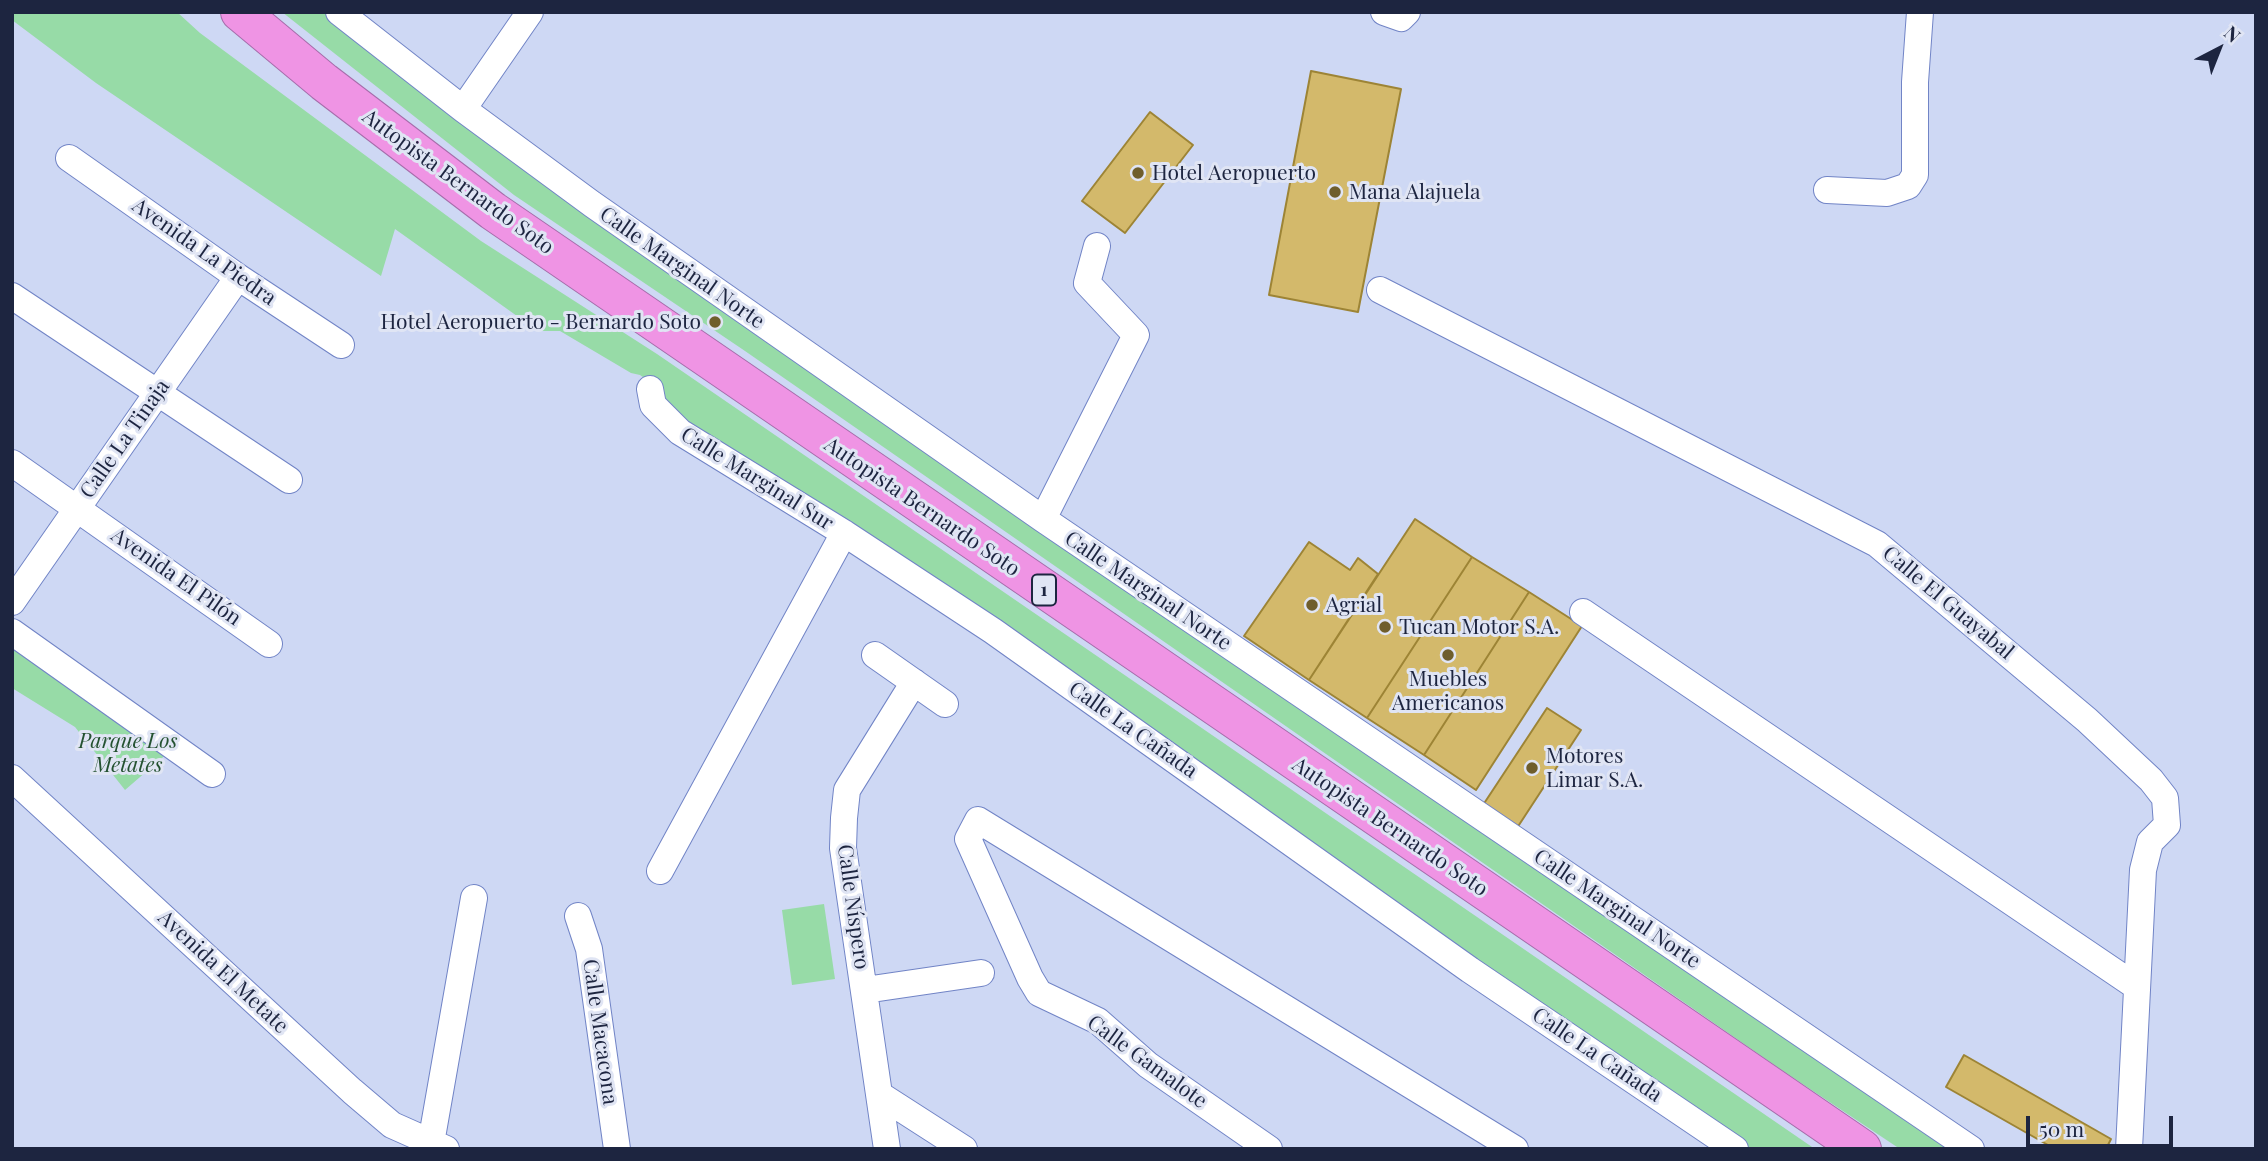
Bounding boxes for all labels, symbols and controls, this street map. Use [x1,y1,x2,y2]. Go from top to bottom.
north arrow [2184,14,2254,84]
text: N [2219,19,2247,48]
street label: Autopista Bernardo Soto [357,104,559,260]
place label: Hotel Aeropuerto [1152,160,1316,186]
marker: Hotel Aeropuerto [1130,165,1146,181]
place label: Mana Alajuela [1349,179,1480,205]
marker: Mana Alajuela [1327,184,1343,200]
street label: Avenida La Piedra [127,193,281,311]
street label: Calle Marginal Norte [595,202,769,334]
place label: Hotel Aeropuerto - Bernardo Soto [380,309,701,335]
marker: Hotel Aeropuerto - Bernardo Soto [707,314,723,330]
street label: Calle La Tinaja [75,375,175,503]
street label: Calle Marginal Sur [676,422,838,536]
street label: Autopista Bernardo Soto [819,432,1025,582]
street label: Avenida El Pilón [106,523,246,631]
street label: Calle Marginal Norte [1060,526,1236,656]
street label: Calle El Guayabal [1877,541,2019,665]
road number: 1 [1032,575,1056,606]
place label: Agrial [1326,592,1382,618]
marker: Agrial [1304,597,1320,613]
place label: Tucan Motor S.A. [1399,614,1559,640]
marker: Tucan Motor S.A. [1377,619,1393,635]
marker: Muebles Americanos [1440,647,1456,663]
place label: Muebles Americanos [1392,666,1504,716]
street label: Calle La Cañada [1064,676,1202,784]
park label: Parque Los Metates [78,728,178,778]
place label: Motores Limar S.A. [1546,743,1643,793]
street label: Autopista Bernardo Soto [1287,752,1493,902]
marker: Motores Limar S.A. [1524,760,1540,776]
street label: Calle Níspero [832,843,874,971]
street label: Calle Marginal Norte [1529,844,1705,974]
street label: Avenida El Metate [153,905,293,1039]
street label: Calle Macacona [577,958,623,1106]
street label: Calle La Cañada [1527,1002,1667,1108]
street label: Calle Gamalote [1082,1010,1212,1114]
scale bar [2030,1102,2177,1146]
text: 50 m [2039,1114,2084,1142]

